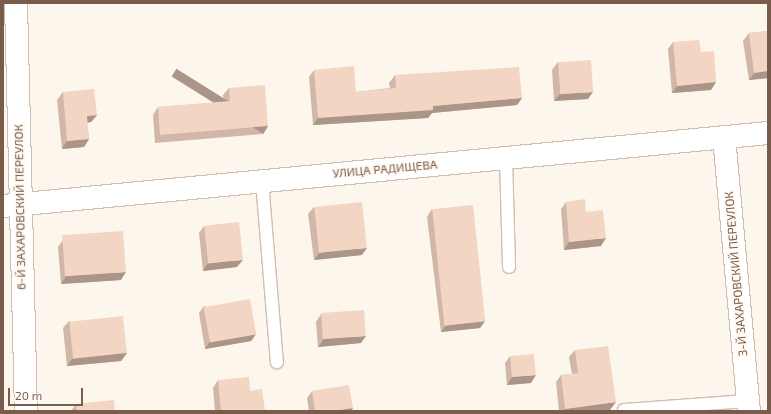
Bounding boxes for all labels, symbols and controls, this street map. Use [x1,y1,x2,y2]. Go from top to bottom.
street label: 6-Й ЗАХАРОВСКИЙ ПЕРЕУЛОК [11,124,29,290]
street label: УЛИЦА РАДИЩЕВА [332,157,438,181]
street label: 3-Й ЗАХАРОВСКИЙ ПЕРЕУЛОК [722,191,750,357]
scale bar [10,380,85,406]
text: 20 m [15,388,42,402]

